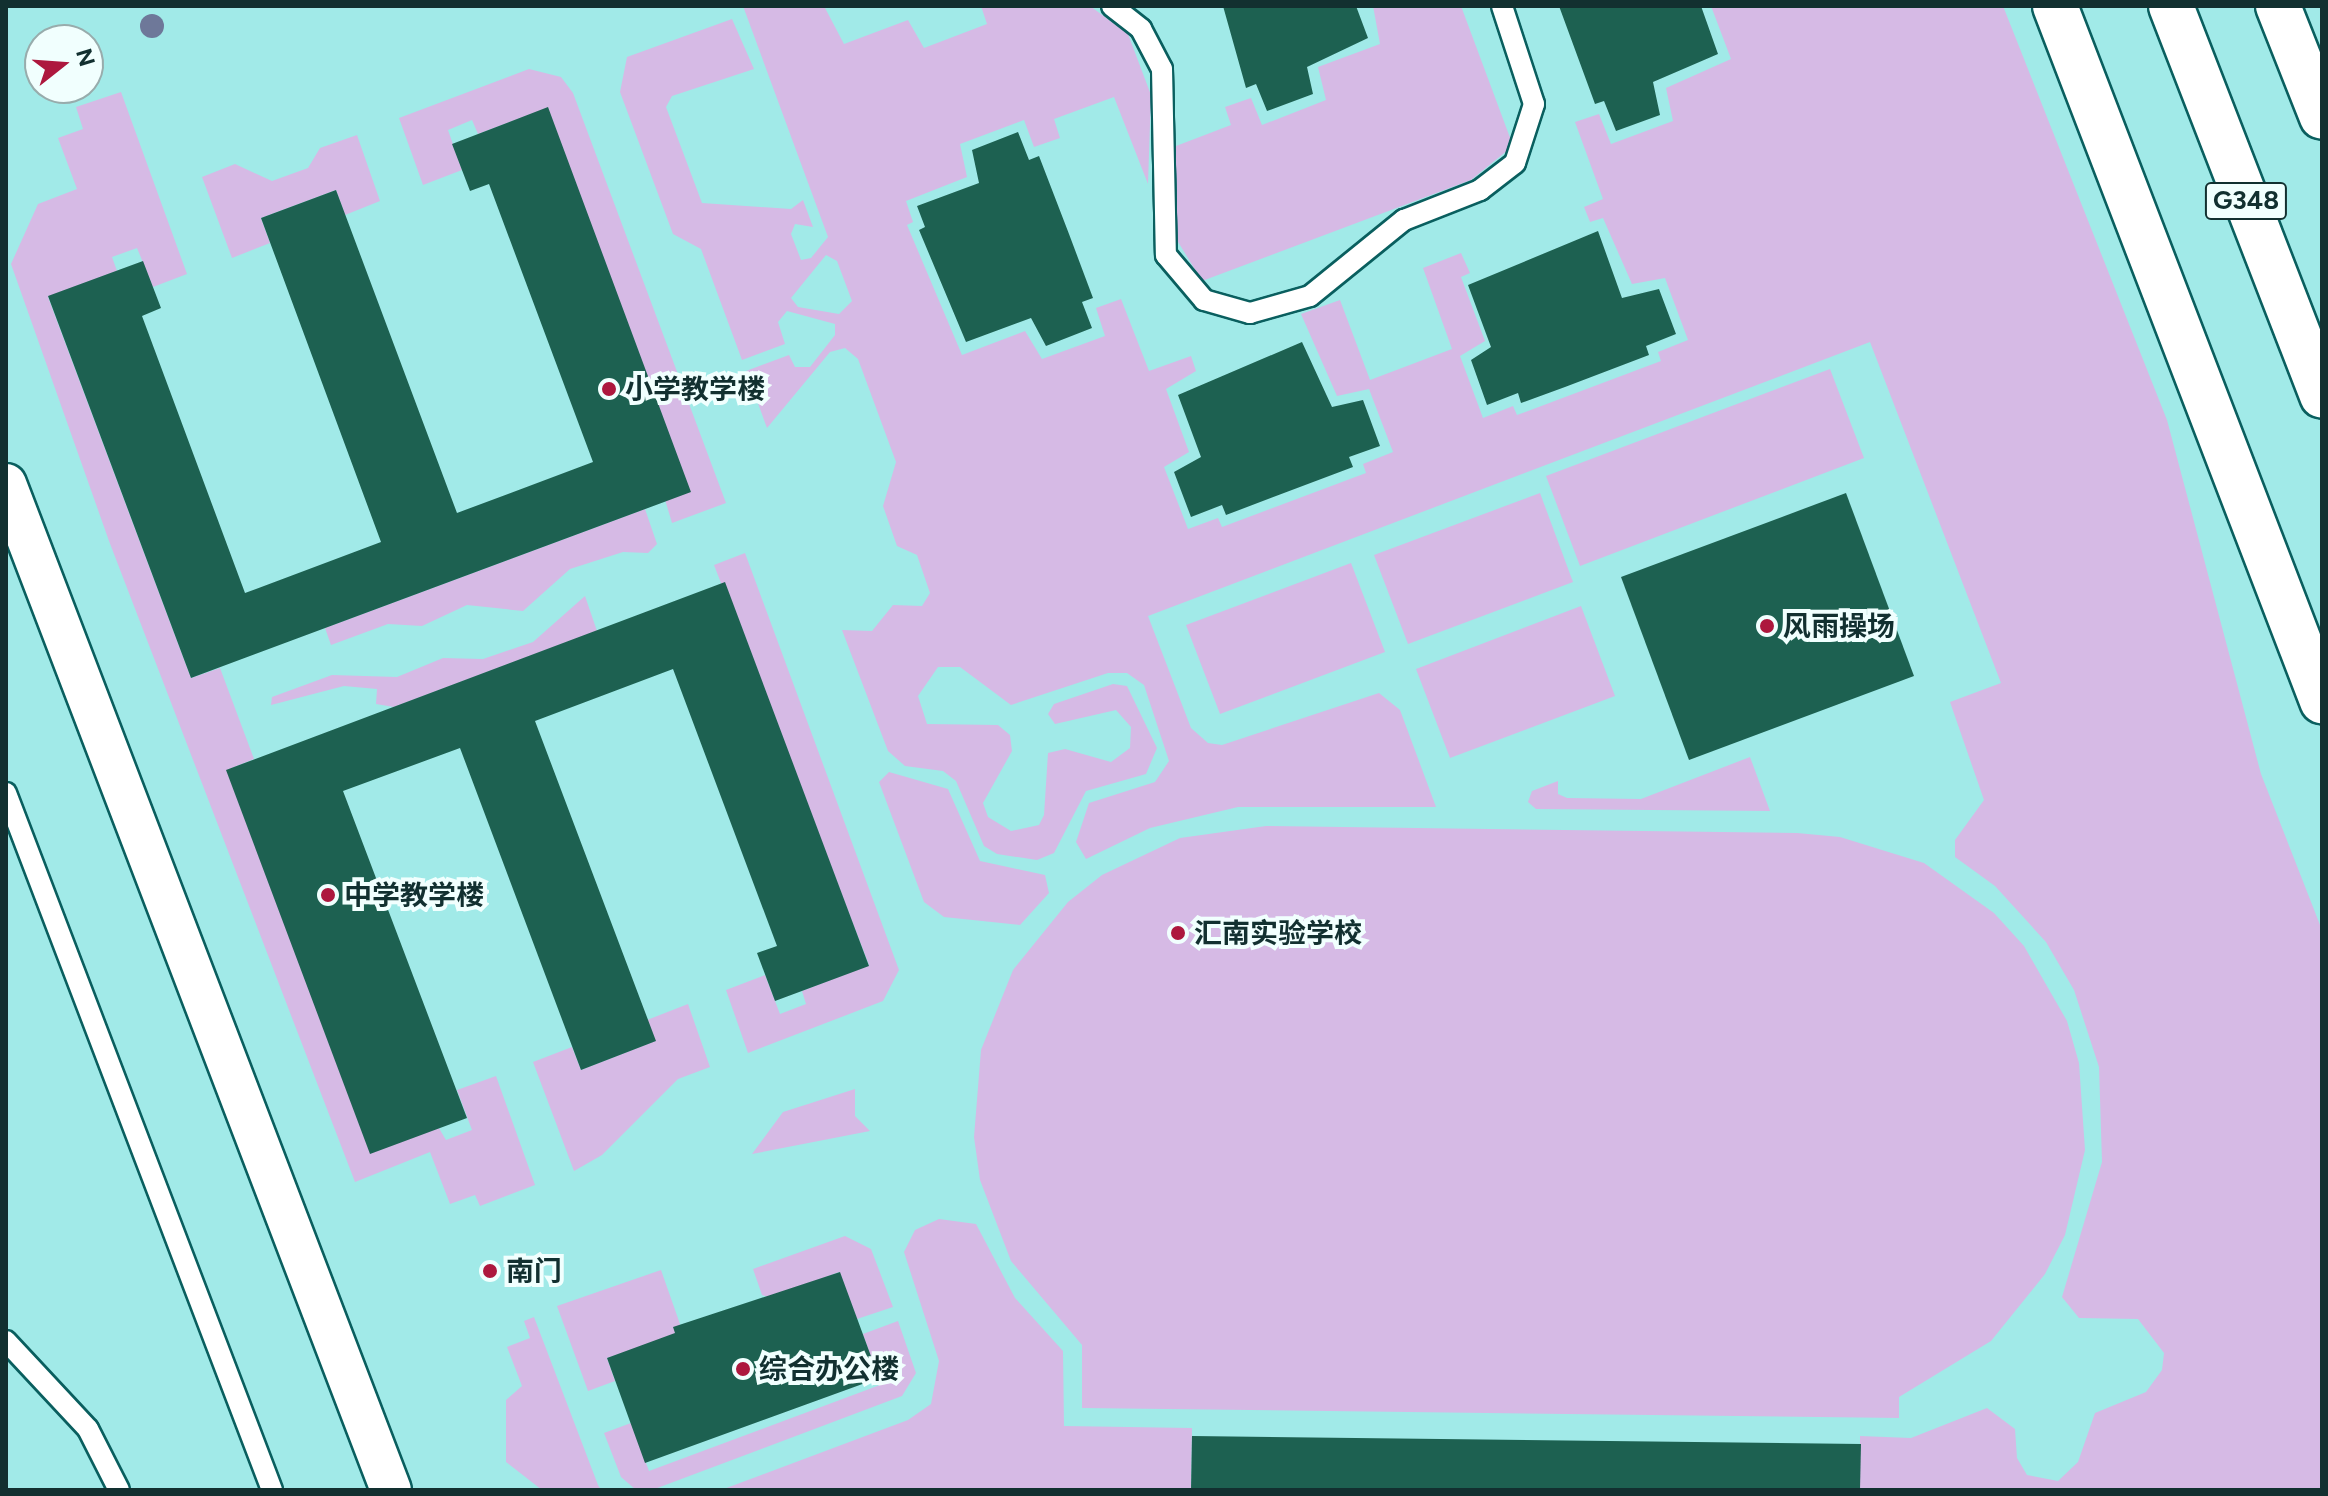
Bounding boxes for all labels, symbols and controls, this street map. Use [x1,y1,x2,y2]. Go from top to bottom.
north arrow [24,24,104,104]
text: N [70,45,101,69]
road number: G348 [2204,179,2288,223]
place label: 小学教学楼 [625,372,765,406]
marker: 小学教学楼 [600,380,618,398]
place label: 风雨操场 [1783,609,1895,643]
marker: 风雨操场 [1758,617,1776,635]
place label: 中学教学楼 [344,878,484,912]
marker: 中学教学楼 [319,886,337,904]
place label: 汇南实验学校 [1194,916,1362,950]
marker: 汇南实验学校 [1169,924,1187,942]
place label: 南门 [506,1254,562,1288]
marker: 南门 [481,1262,499,1280]
place label: 综合办公楼 [759,1352,899,1386]
marker: 综合办公楼 [734,1360,752,1378]

